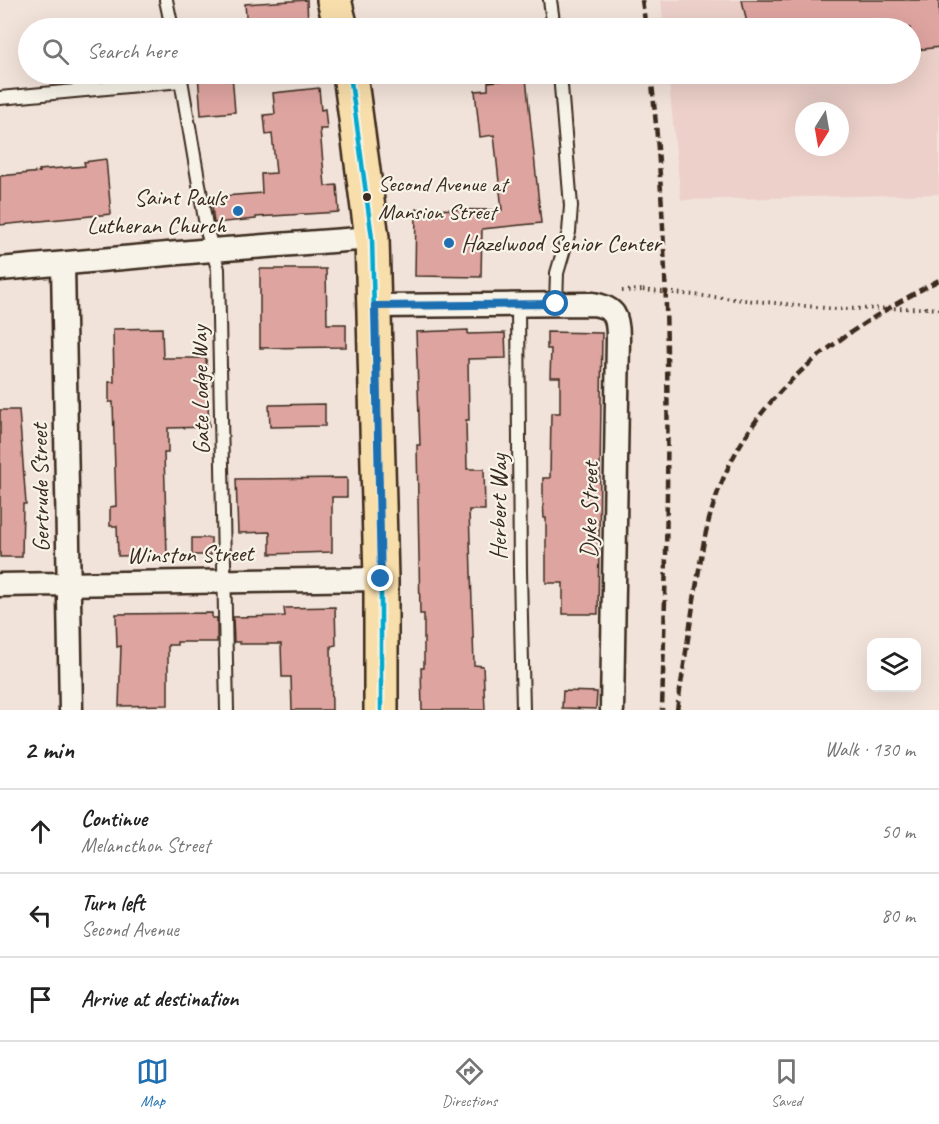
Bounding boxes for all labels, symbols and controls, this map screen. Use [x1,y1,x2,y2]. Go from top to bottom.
search box [18,18,921,84]
icon: search [39,35,72,68]
text: Search here [87,37,177,65]
north arrow [795,102,849,156]
place label: Second Avenue at Mansion Street [378,170,510,226]
place label: Saint Pauls Lutheran Church [87,182,229,240]
marker: Second Avenue at Mansion Street [361,191,373,203]
marker: Saint Pauls Lutheran Church [231,204,245,218]
place label: Hazelwood Senior Center [461,228,663,258]
marker: Hazelwood Senior Center [442,236,456,250]
route start [542,290,568,316]
street label: Gate Lodge Way [184,323,216,455]
street label: Gertrude Street [24,421,56,552]
street label: Herbert Way [483,452,513,560]
street label: Dyke Street [573,459,605,558]
street label: Winston Street [127,538,255,570]
route end [367,565,393,591]
map controls [867,638,921,692]
button: layers [867,638,921,692]
text: 2 min [24,733,74,766]
text: Walk · 130 m [825,737,915,762]
text: Continue [81,805,147,833]
icon: ahead [24,815,57,848]
text: 50 m [881,819,915,844]
text: Melancthon Street [81,833,210,858]
text: Turn left [81,889,145,917]
icon: left [24,899,57,932]
text: 80 m [881,903,915,928]
text: Second Avenue [81,917,179,942]
icon: arrive [24,983,57,1016]
text: Arrive at destination [81,985,238,1013]
tab: Map [136,1055,169,1111]
tab: Directions [442,1055,497,1111]
tab: Saved [770,1055,803,1111]

